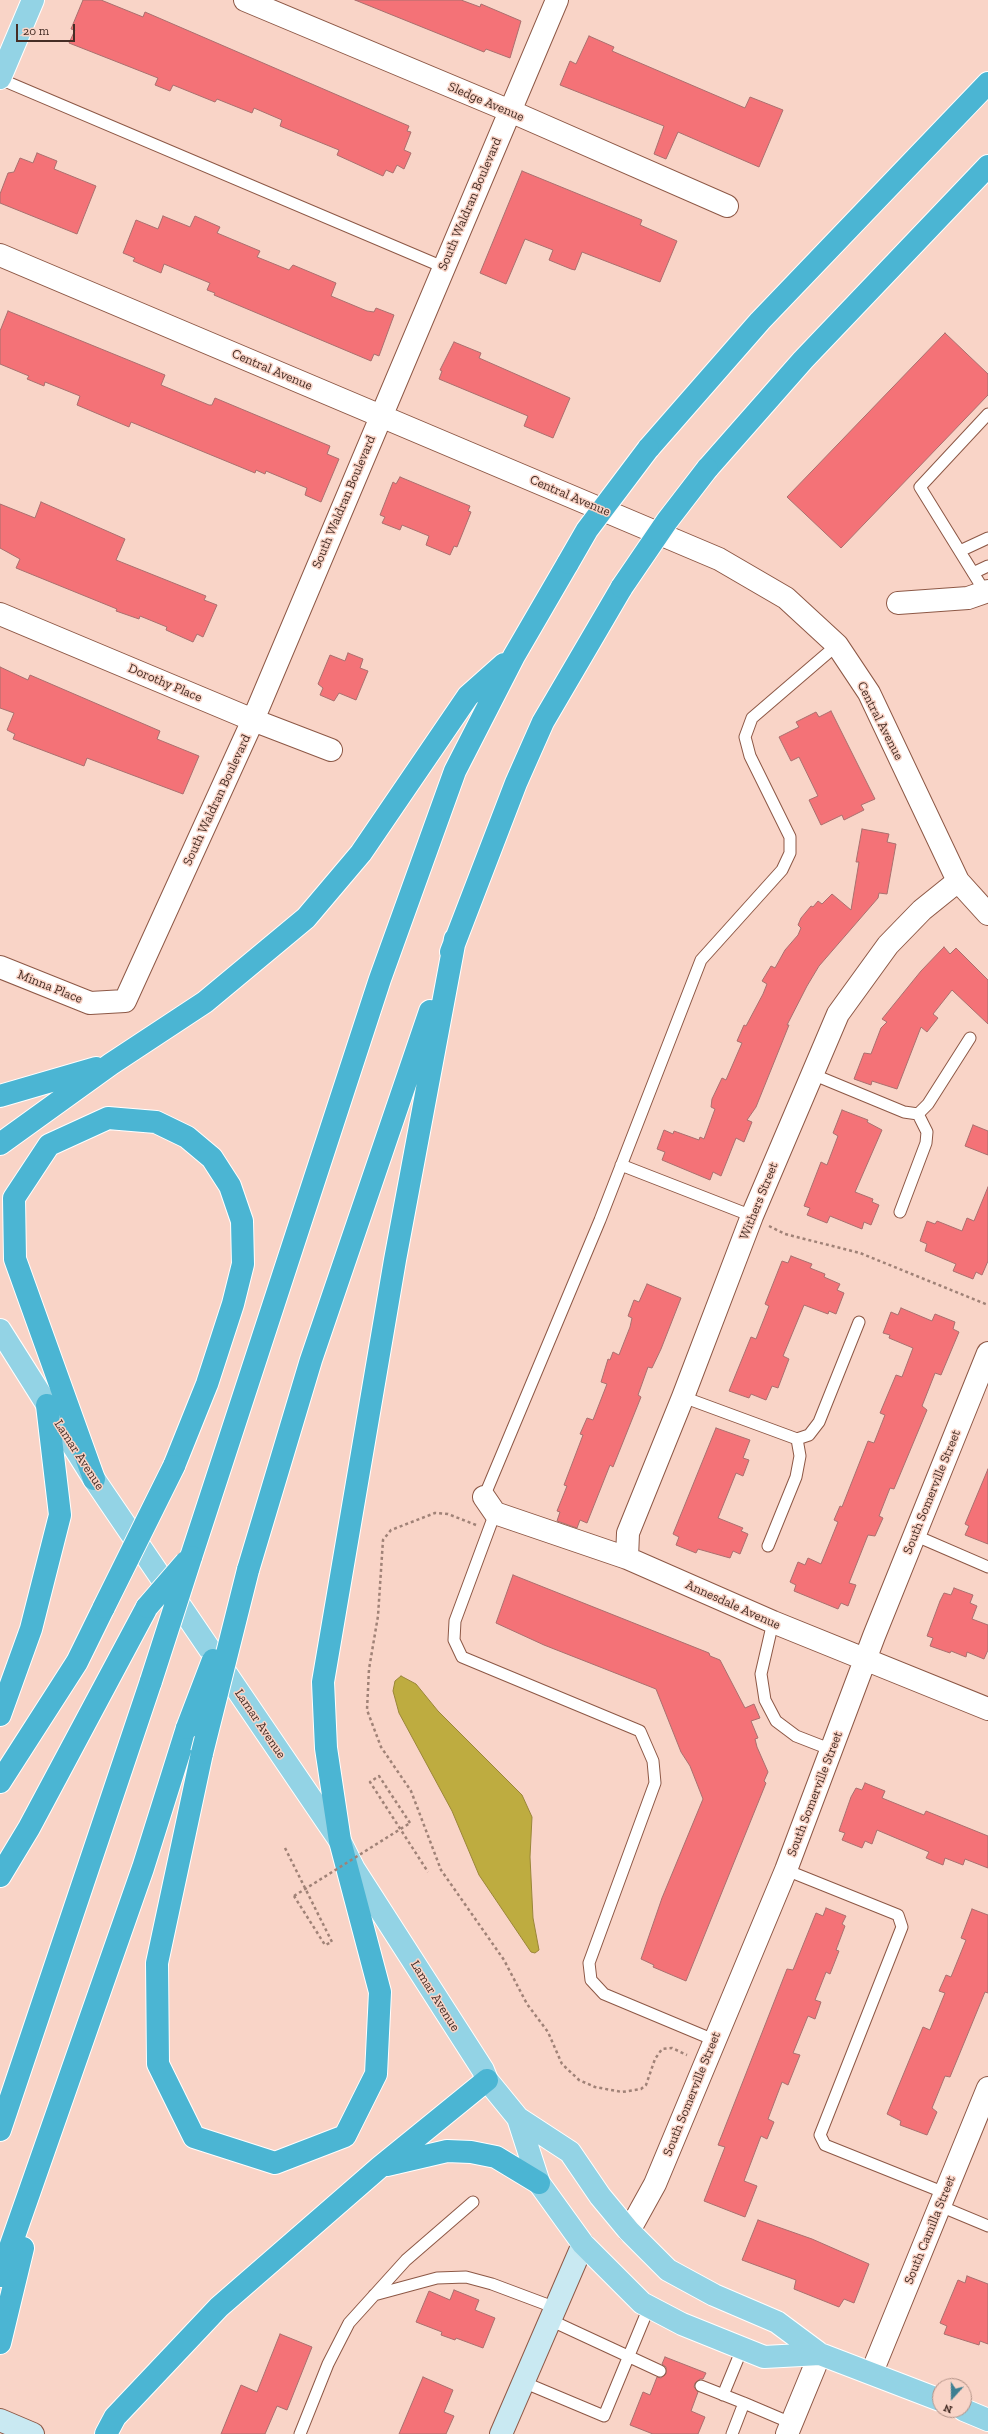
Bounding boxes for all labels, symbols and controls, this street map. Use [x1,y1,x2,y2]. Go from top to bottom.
scale bar [18,16,77,42]
text: 20 m [23,24,49,38]
street label: Sledge Avenue [446,79,526,125]
street label: South Waldran Boulevard [435,135,505,273]
street label: Central Avenue [229,346,315,394]
street label: South Waldran Boulevard [309,433,379,571]
street label: Central Avenue [527,472,613,520]
street label: Dorothy Place [126,660,204,706]
street label: Central Avenue [854,679,906,763]
street label: South Waldran Boulevard [180,732,254,868]
street label: Minna Place [15,967,85,1007]
street label: Withers Street [736,1160,782,1242]
street label: Lamar Avenue [51,1417,107,1493]
street label: South Somerville Street [900,1428,964,1556]
street label: Annesdale Avenue [683,1577,783,1633]
street label: Lamar Avenue [231,1686,289,1762]
street label: South Somerville Street [784,1729,846,1859]
street label: Lamar Avenue [407,1958,463,2034]
street label: South Somerville Street [660,2030,724,2158]
street label: South Camilla Street [901,2173,959,2287]
north arrow [932,2378,972,2418]
text: N [942,2401,954,2416]

